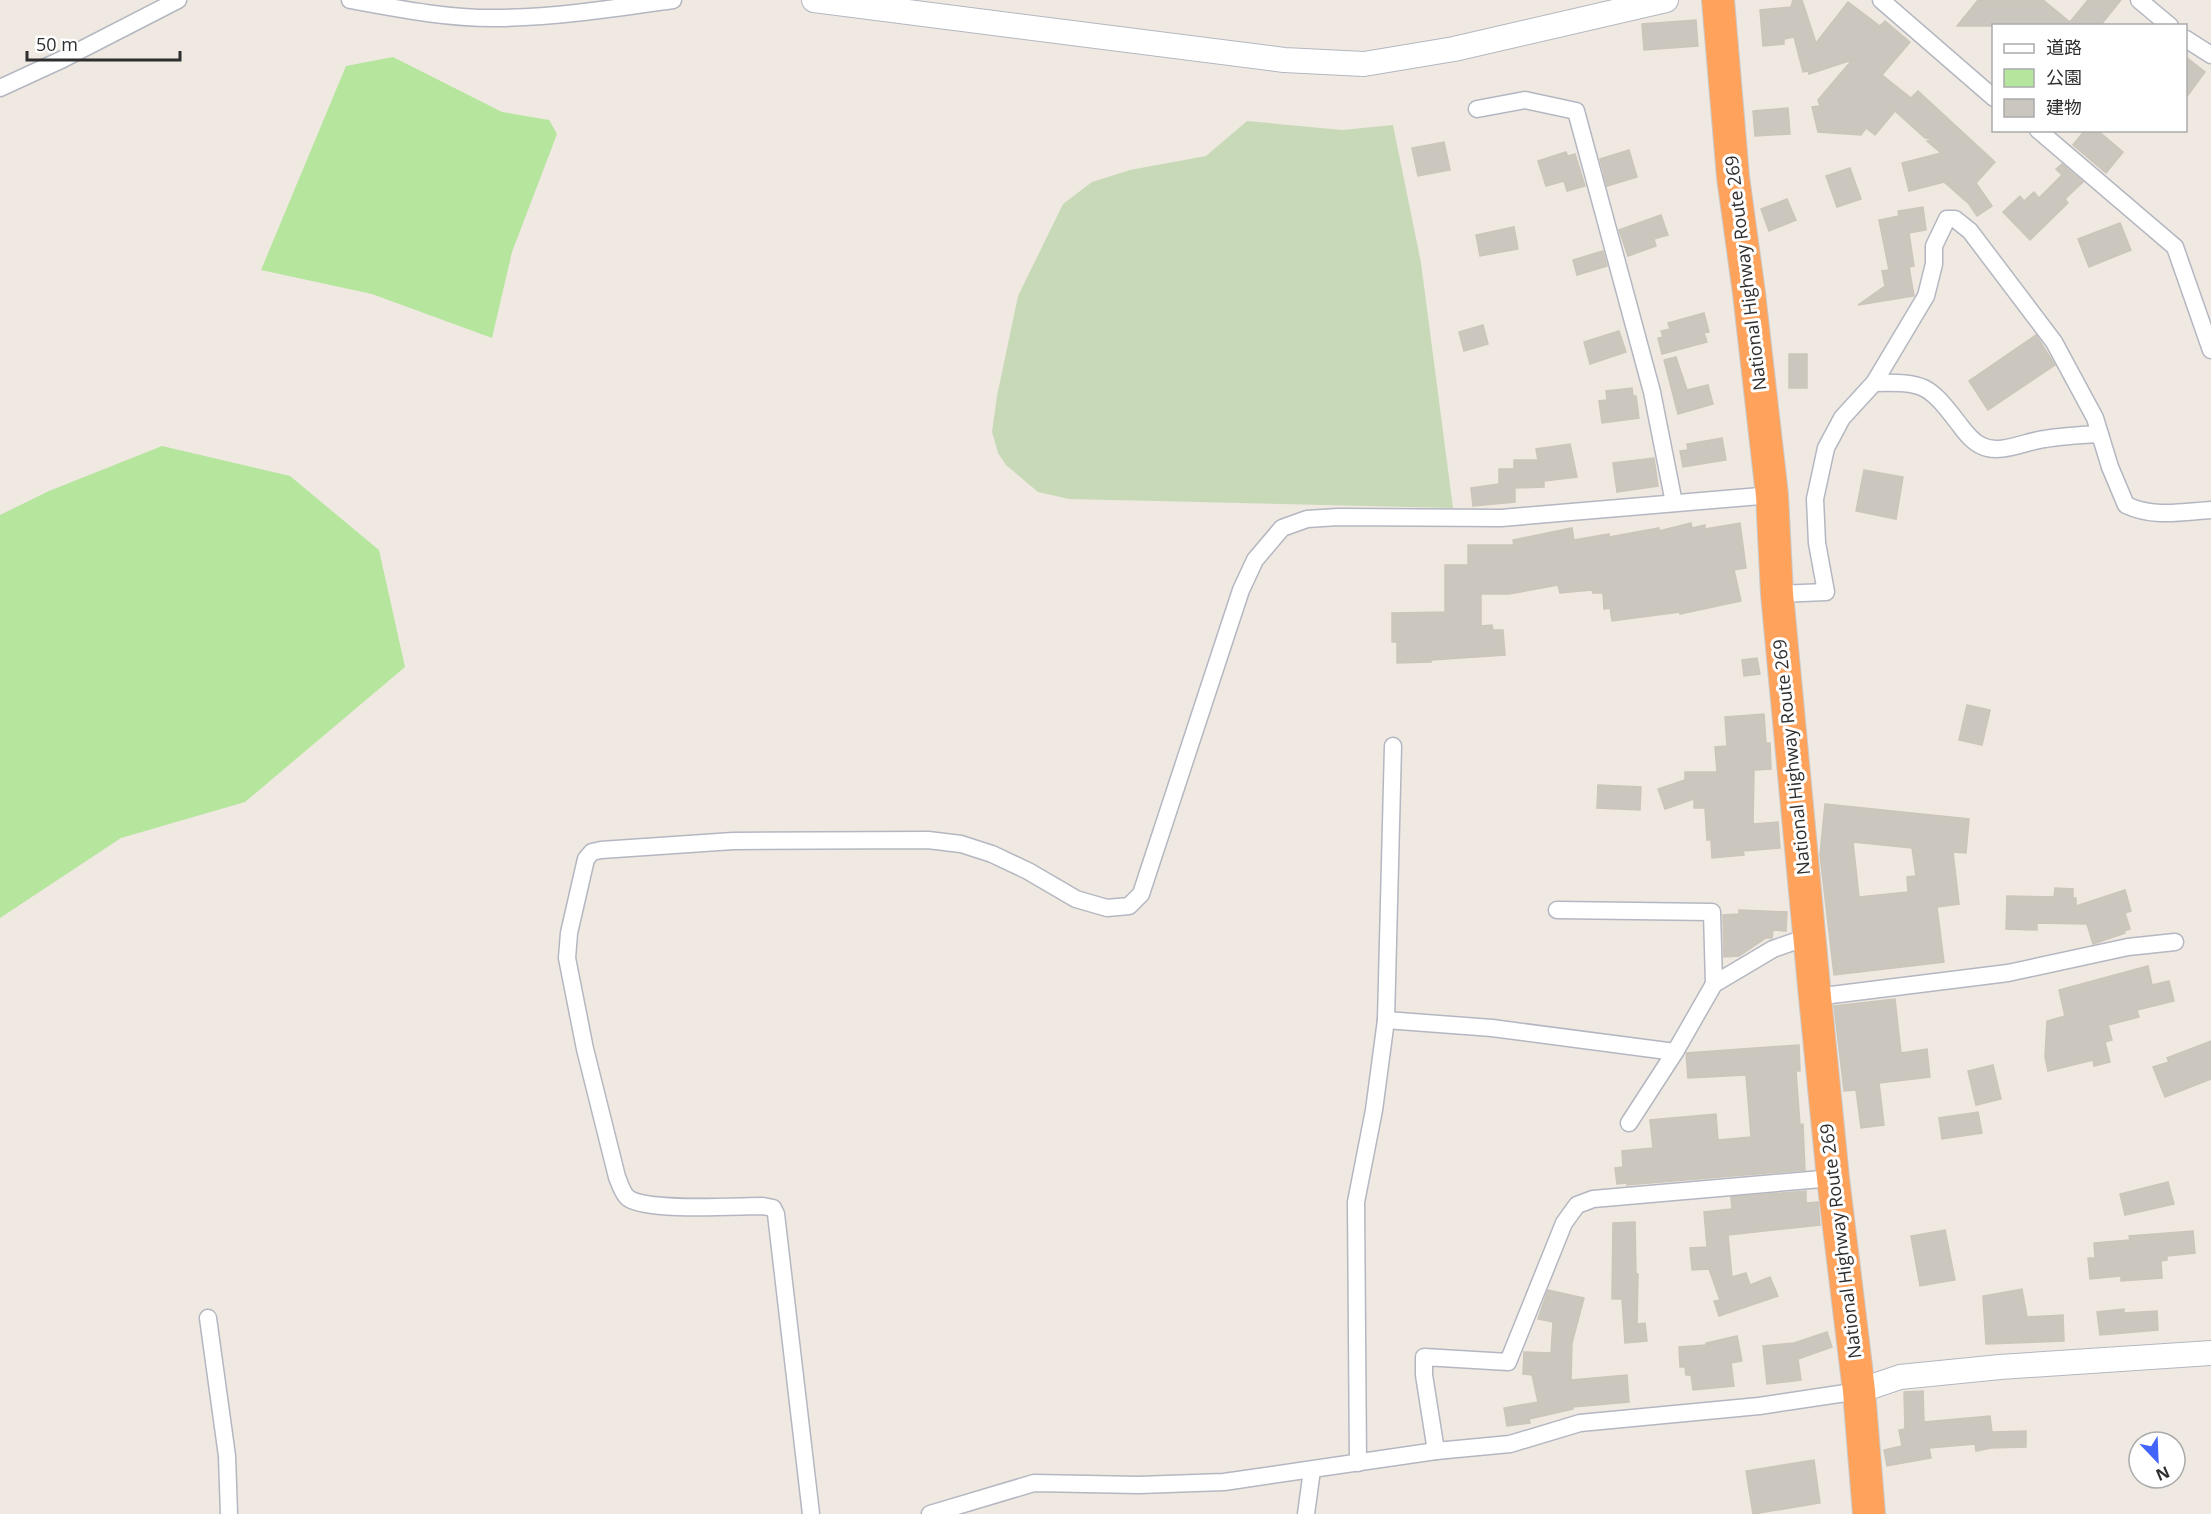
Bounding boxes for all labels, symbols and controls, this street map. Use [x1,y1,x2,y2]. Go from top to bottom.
scale bar [27,24,180,62]
legend [1992,24,2187,132]
text: 50 m [36,32,78,56]
text: 道路 [2046,35,2082,59]
text: 公園 [2046,65,2082,89]
text: 建物 [2046,95,2082,119]
street label: National Highway Route 269 [1719,154,1771,392]
street label: National Highway Route 269 [1767,638,1815,876]
street label: National Highway Route 269 [1814,1122,1866,1360]
north arrow [2127,1430,2187,1490]
text: N [2153,1461,2173,1486]

